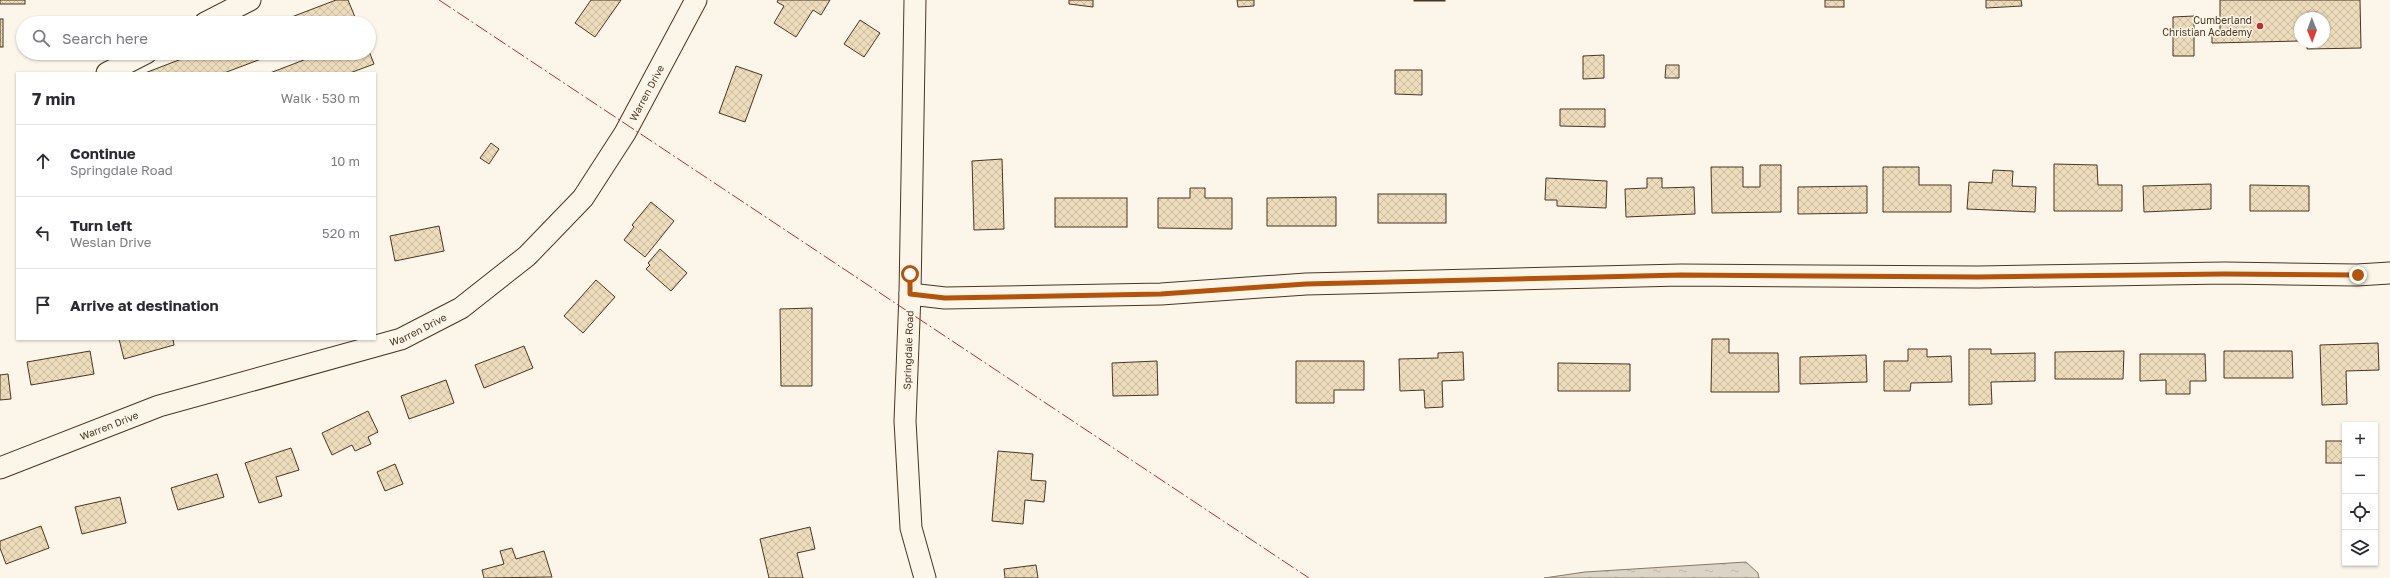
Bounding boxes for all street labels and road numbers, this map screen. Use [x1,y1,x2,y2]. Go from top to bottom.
street label: Warren Drive [627,62,666,123]
street label: Springdale Road [901,310,915,390]
street label: Warren Drive [388,311,448,348]
street label: Warren Drive [78,409,140,442]

